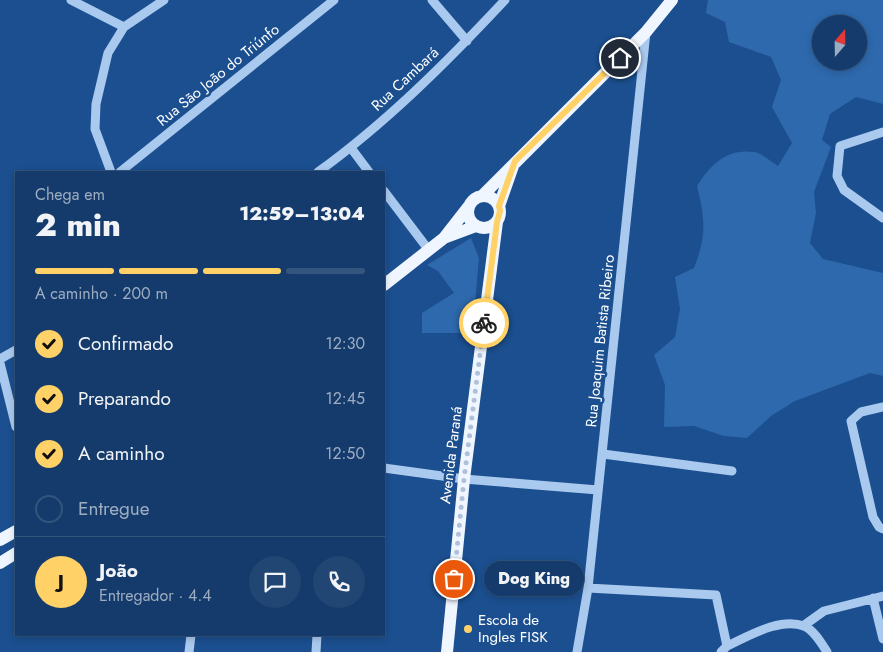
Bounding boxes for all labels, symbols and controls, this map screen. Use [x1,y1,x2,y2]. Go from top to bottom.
north arrow [812,15,868,70]
map controls [812,15,867,70]
street label: Rua São João do Triúnfo [152,19,284,131]
pin [599,37,641,79]
street label: Rua Cambará [366,42,444,116]
icon: home [606,44,634,72]
text: Chega em [35,183,105,206]
text: 12:59–13:04 [239,200,365,227]
text: 2 min [35,202,121,248]
street label: Rua Joaquim Batista Ribeiro [580,254,620,428]
text: A caminho · 200 m [35,282,168,305]
courier [459,298,509,348]
icon: bike [470,309,498,337]
icon: check [35,330,63,358]
text: Confirmado [78,330,173,357]
text: 12:30 [326,332,365,355]
icon: check [35,385,63,413]
text: Preparando [78,385,171,412]
text: 12:45 [326,387,365,410]
street label: Avenida Paraná [434,405,468,505]
icon: check [35,440,63,468]
text: A caminho [78,440,165,467]
text: 12:50 [325,442,365,465]
text: Entregue [78,495,150,522]
button: chat [249,556,301,608]
button: phone [313,556,365,608]
text: João [99,557,138,584]
pin [433,558,475,600]
callout: Dog King [484,562,584,596]
icon: bag [440,565,468,593]
text: Dog King [498,567,570,590]
text: J [58,568,64,595]
text: Entregador · 4.4 [99,584,212,607]
place label: Escola de Ingles FISK [478,609,548,648]
marker: Escola de Ingles FISK [462,623,474,635]

